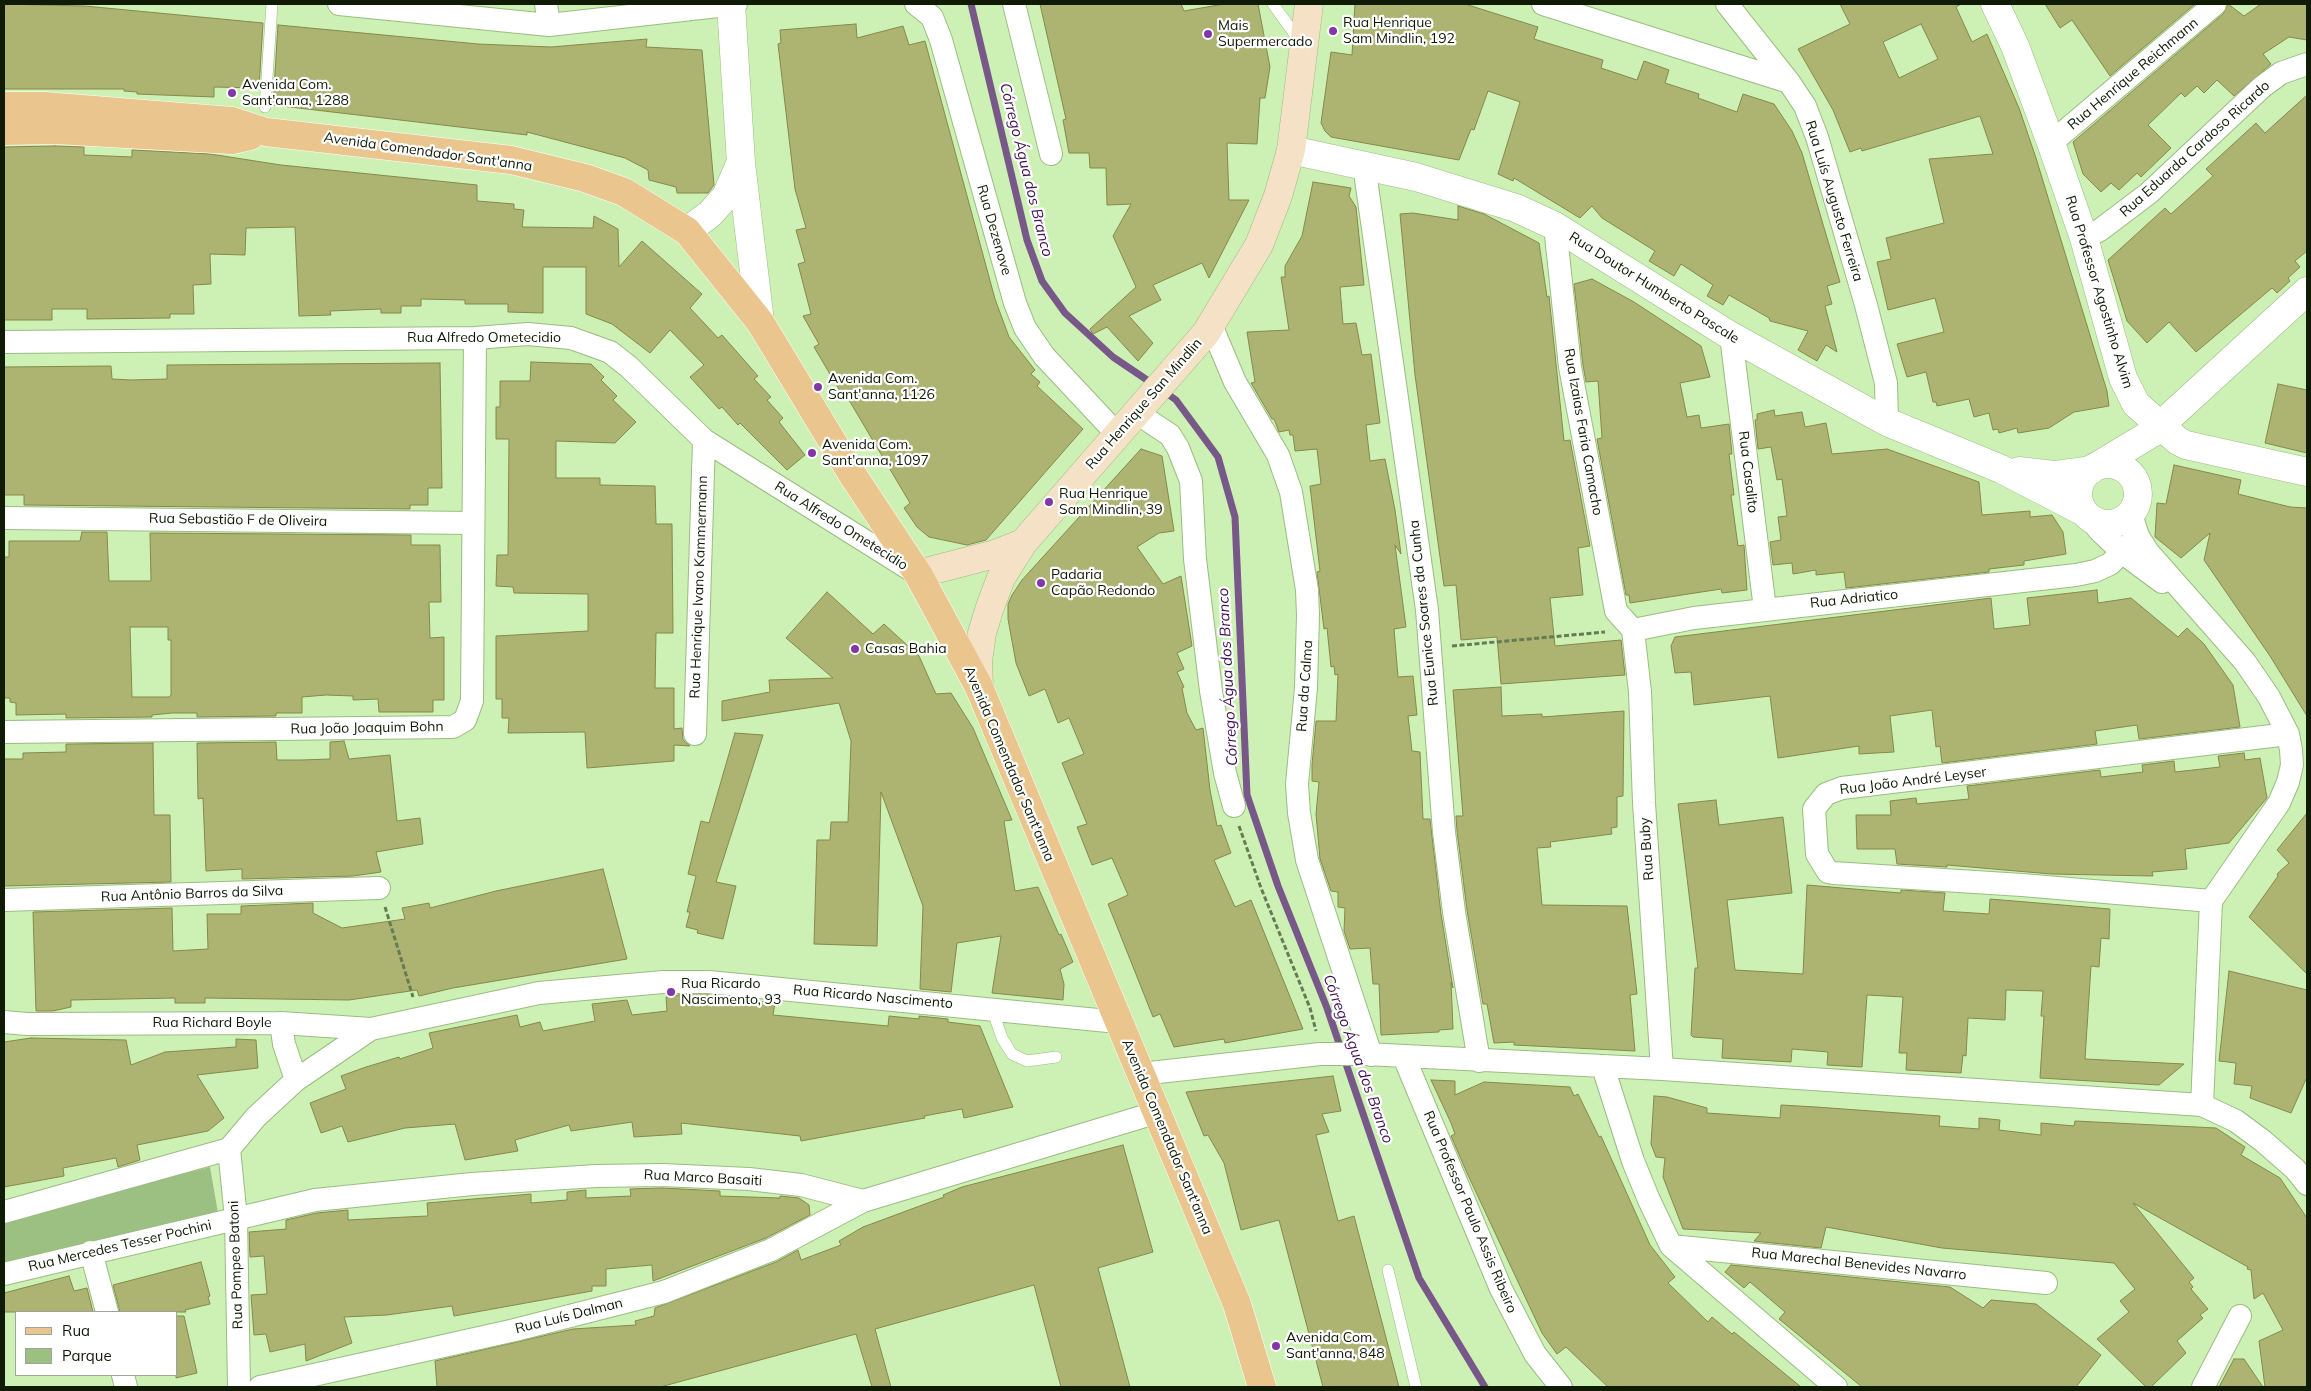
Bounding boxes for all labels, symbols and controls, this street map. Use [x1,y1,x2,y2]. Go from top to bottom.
street label: Rua Henrique Reichmann [2064,14,2202,134]
place label: Rua Henrique Sam Mindlin, 192 [1343,15,1455,48]
place label: Mais Supermercado [1218,18,1312,50]
marker: Rua Henrique Sam Mindlin, 192 [1327,25,1339,37]
marker: Mais Supermercado [1202,28,1214,40]
place label: Avenida Com. Sant'anna, 1288 [242,77,349,110]
street label: Rua Eduarda Cardoso Ricardo [2117,77,2273,221]
water label: Córrego Água dos Branco [996,81,1056,259]
marker: Avenida Com. Sant'anna, 1288 [226,87,238,99]
street label: Rua Luís Augusto Ferreira [1802,119,1866,283]
street label: Avenida Comendador Sant'anna [323,129,533,175]
street label: Rua Dezenove [973,183,1015,277]
street label: Rua Professor Agostinho Alvim [2062,193,2136,391]
street label: Rua Doutor Humberto Pascale [1566,229,1742,347]
street label: Rua Alfredo Ometecidio [407,330,561,346]
street label: Rua Henrique San Mindlin [1082,335,1206,473]
street label: Rua Izaias Faria Camacho [1560,347,1606,517]
place label: Avenida Com. Sant'anna, 1126 [828,371,935,404]
marker: Avenida Com. Sant'anna, 1126 [812,381,824,393]
street label: Rua Casalito [1735,430,1761,514]
place label: Avenida Com. Sant'anna, 1097 [822,437,929,470]
marker: Avenida Com. Sant'anna, 1097 [806,447,818,459]
street label: Rua Henrique Ivano Kammermann [687,475,711,699]
street label: Rua Alfredo Ometecidio [771,478,911,574]
place label: Rua Henrique Sam Mindlin, 39 [1059,486,1163,518]
marker: Rua Henrique Sam Mindlin, 39 [1043,496,1055,508]
street label: Rua Sebastião F de Oliveira [149,510,327,530]
street label: Rua Eunice Soares da Cunha [1406,519,1442,707]
place label: Padaria Capão Redondo [1051,567,1155,600]
marker: Padaria Capão Redondo [1035,577,1047,589]
street label: Rua Adriatico [1809,586,1899,612]
water label: Córrego Água dos Branco [1214,587,1242,767]
street label: Rua da Calma [1293,640,1317,732]
place label: Casas Bahia [865,641,947,657]
marker: Casas Bahia [849,643,861,655]
street label: Avenida Comendador Sant'anna [960,664,1058,864]
street label: Rua João Joaquim Bohn [290,718,444,738]
street label: Rua João André Leyser [1839,764,1987,798]
street label: Rua Buby [1636,817,1658,881]
street label: Rua Antônio Barros da Silva [101,882,283,906]
water label: Córrego Água dos Branco [1319,972,1397,1146]
place label: Rua Ricardo Nascimento, 93 [681,976,781,1009]
street label: Rua Ricardo Nascimento [792,982,954,1012]
marker: Rua Ricardo Nascimento, 93 [665,986,677,998]
street label: Rua Richard Boyle [152,1015,272,1031]
street label: Avenida Comendador Sant'anna [1118,1037,1216,1237]
street label: Rua Professor Paulo Assis Ribeiro [1420,1108,1520,1316]
street label: Rua Marco Basaiti [643,1167,763,1189]
street label: Rua Pompeo Batoni [225,1200,247,1330]
street label: Rua Mercedes Tesser Pochini [27,1217,213,1275]
street label: Rua Marechal Benevides Navarro [1751,1244,1967,1284]
street label: Rua Luís Dalman [513,1294,625,1338]
legend [15,1311,178,1376]
text: Rua [62,1321,90,1340]
place label: Avenida Com. Sant'anna, 848 [1286,1330,1385,1362]
marker: Avenida Com. Sant'anna, 848 [1270,1340,1282,1352]
text: Parque [62,1346,112,1365]

